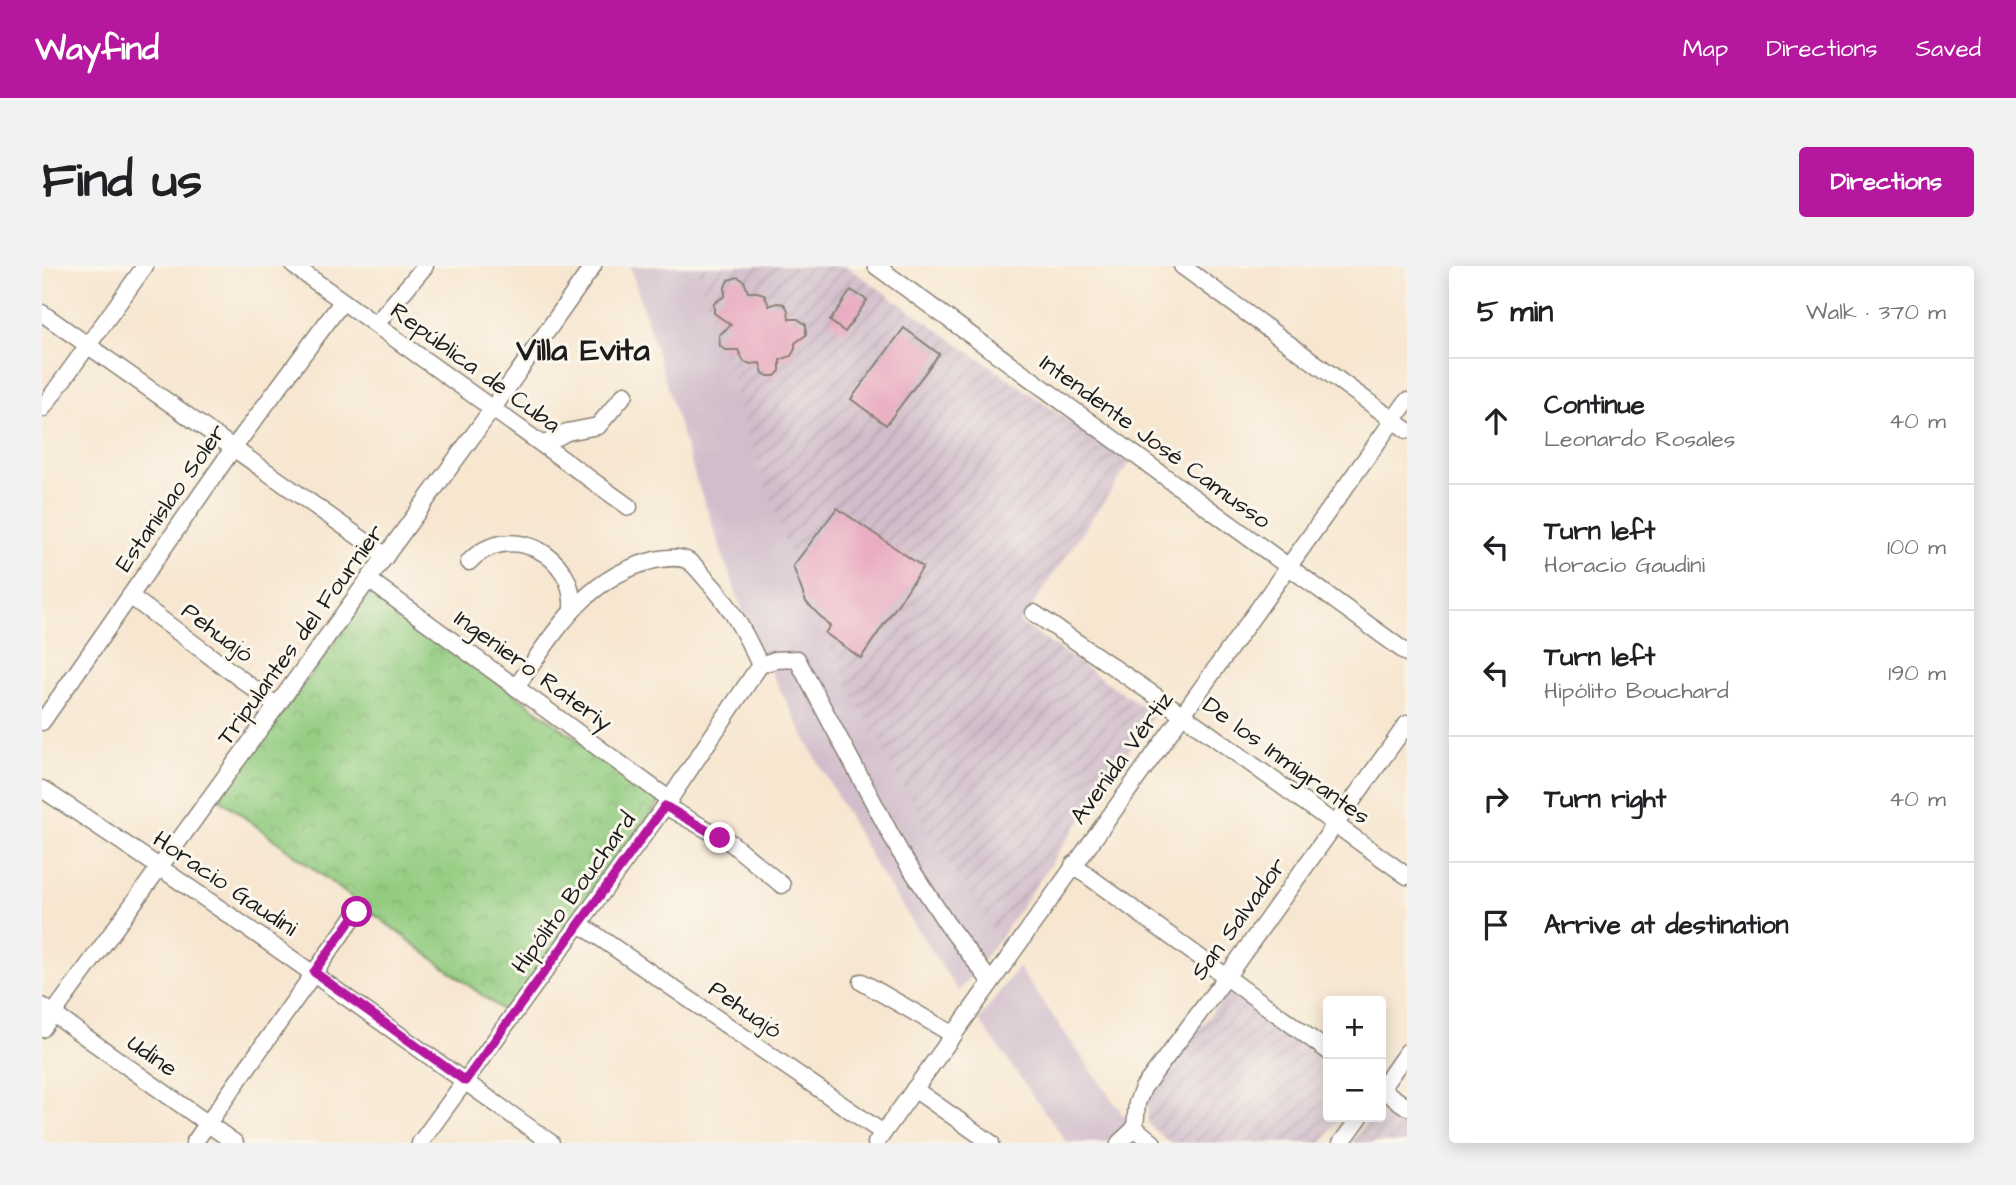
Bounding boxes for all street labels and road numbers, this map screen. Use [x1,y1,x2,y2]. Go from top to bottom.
street label: República de Cuba [383,294,567,442]
street label: Intendente José Camusso [1032,346,1278,538]
street label: Estanislao Soler [107,417,235,579]
street label: Tripulantes del Fournier [209,517,393,753]
street label: Pehuajó [174,595,261,672]
street label: Ingeniero Rateriy [446,602,619,741]
street label: Avenida Vértiz [1062,684,1182,832]
street label: De los Inmigrantes [1195,689,1377,834]
street label: Hipólito Bouchard [504,805,644,981]
street label: Horacio Gaudini [146,823,304,945]
street label: San Salvador [1183,851,1295,987]
street label: Pehuajó [702,972,789,1048]
street label: Udine [120,1026,184,1086]

